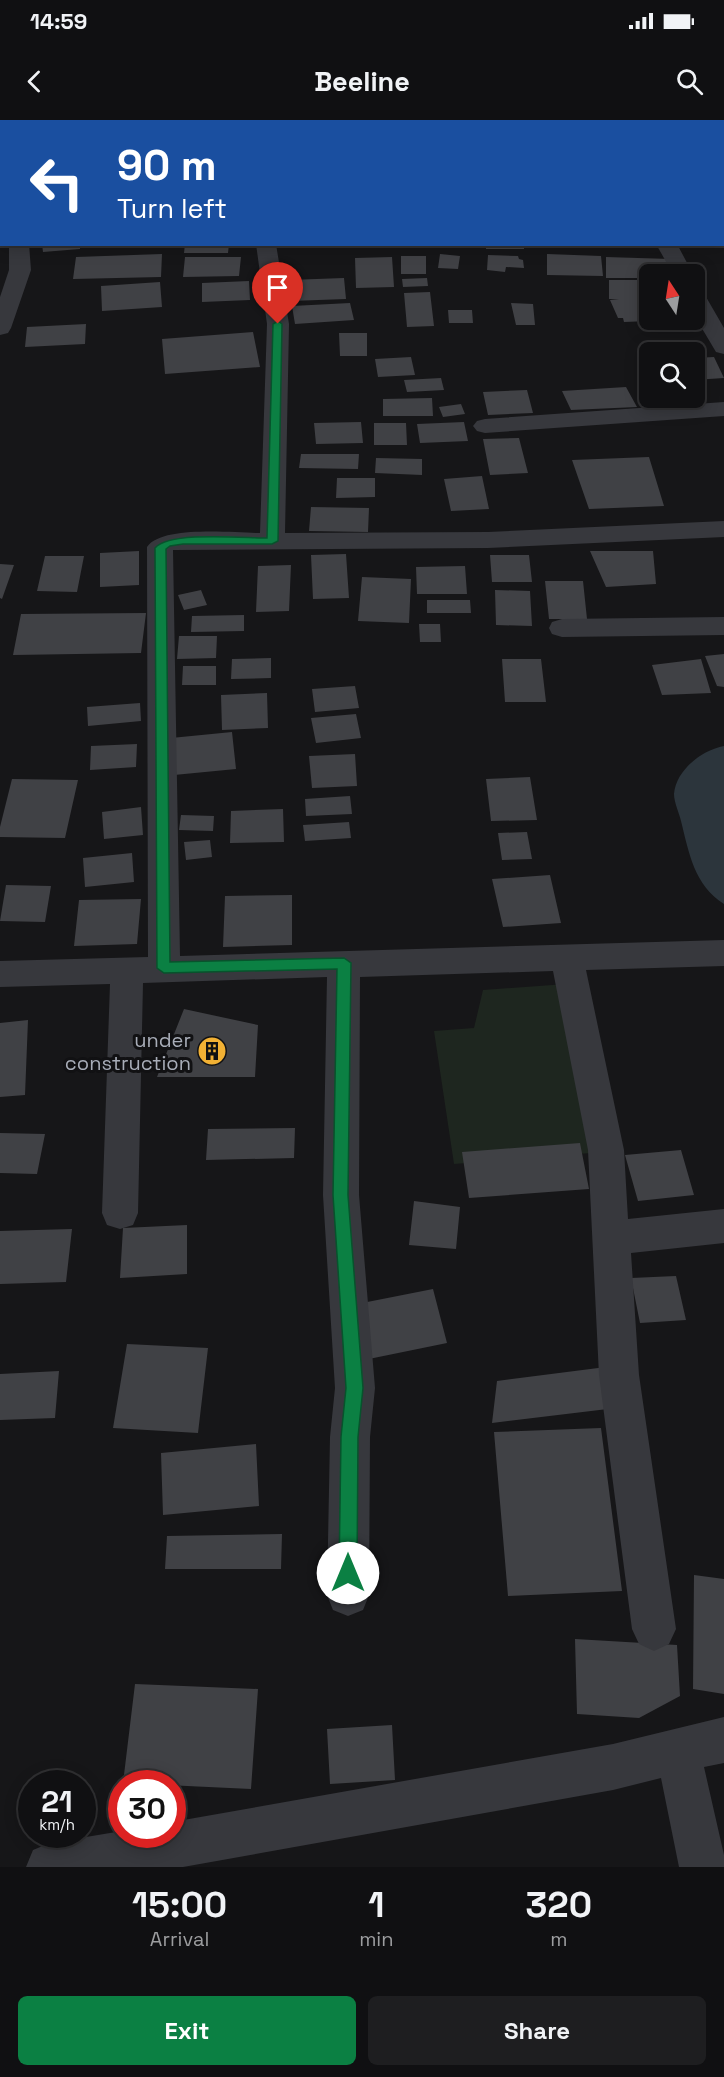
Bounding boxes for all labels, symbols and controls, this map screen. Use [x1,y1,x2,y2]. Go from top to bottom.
text: 14:59 [30,7,87,35]
text: Beeline [314,64,410,99]
icon: back [18,65,51,98]
icon: search [673,65,706,98]
text: 90 m [117,139,217,192]
icon: left [18,144,96,222]
text: Turn left [117,191,227,226]
pin [252,262,303,324]
north arrow [639,264,705,330]
map controls [639,264,705,408]
icon: arrive [261,271,294,304]
button: search [639,342,705,408]
place label: under construction [65,1027,191,1076]
building icon: under construction [196,1035,228,1067]
position arrow [316,1541,380,1605]
speed limit sign: 30 [108,1770,186,1848]
text: 21 [41,1782,73,1821]
text: km/h [39,1815,75,1834]
text: 15:00 [132,1882,227,1928]
text: 1 [368,1882,384,1928]
text: 320 [525,1882,592,1928]
text: Arrival [150,1926,209,1952]
text: min [359,1926,394,1952]
text: m [550,1926,567,1952]
button: Exit [18,1996,356,2065]
button: Share [368,1996,706,2065]

